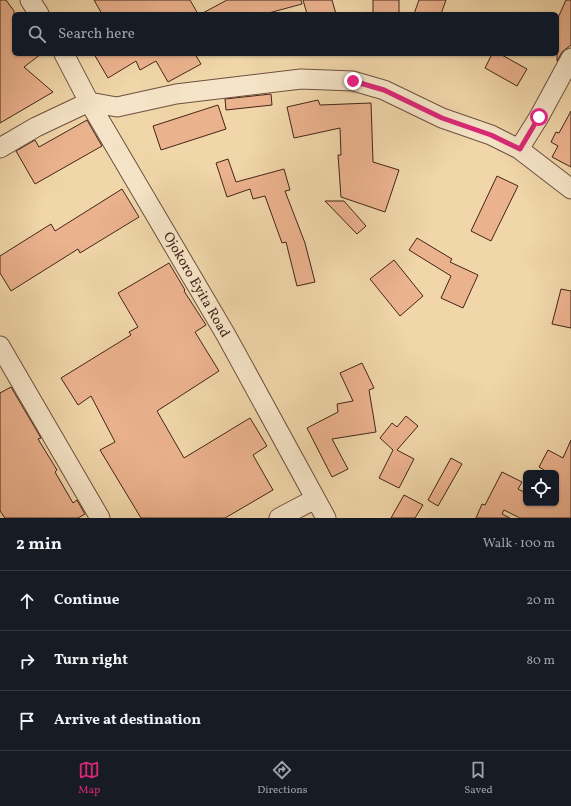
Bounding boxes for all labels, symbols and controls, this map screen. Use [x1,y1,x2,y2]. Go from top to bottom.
search box [12,12,559,56]
icon: search [26,23,48,45]
text: Search here [58,24,135,45]
route end [344,72,362,90]
route start [530,108,548,126]
street label: Ojokoro Eyita Road [158,229,234,341]
map controls [523,470,559,506]
button: locate [523,470,559,506]
text: 2 min [16,533,62,556]
text: Walk · 100 m [483,535,555,553]
icon: ahead [16,590,38,612]
text: Continue [54,590,119,611]
text: 20 m [526,592,555,610]
icon: right [16,650,38,672]
text: Turn right [54,650,128,671]
text: 80 m [526,652,555,670]
icon: arrive [16,710,38,732]
text: Arrive at destination [54,710,201,731]
tab: Map [78,759,100,798]
tab: Directions [257,759,308,798]
tab: Saved [464,759,493,798]

